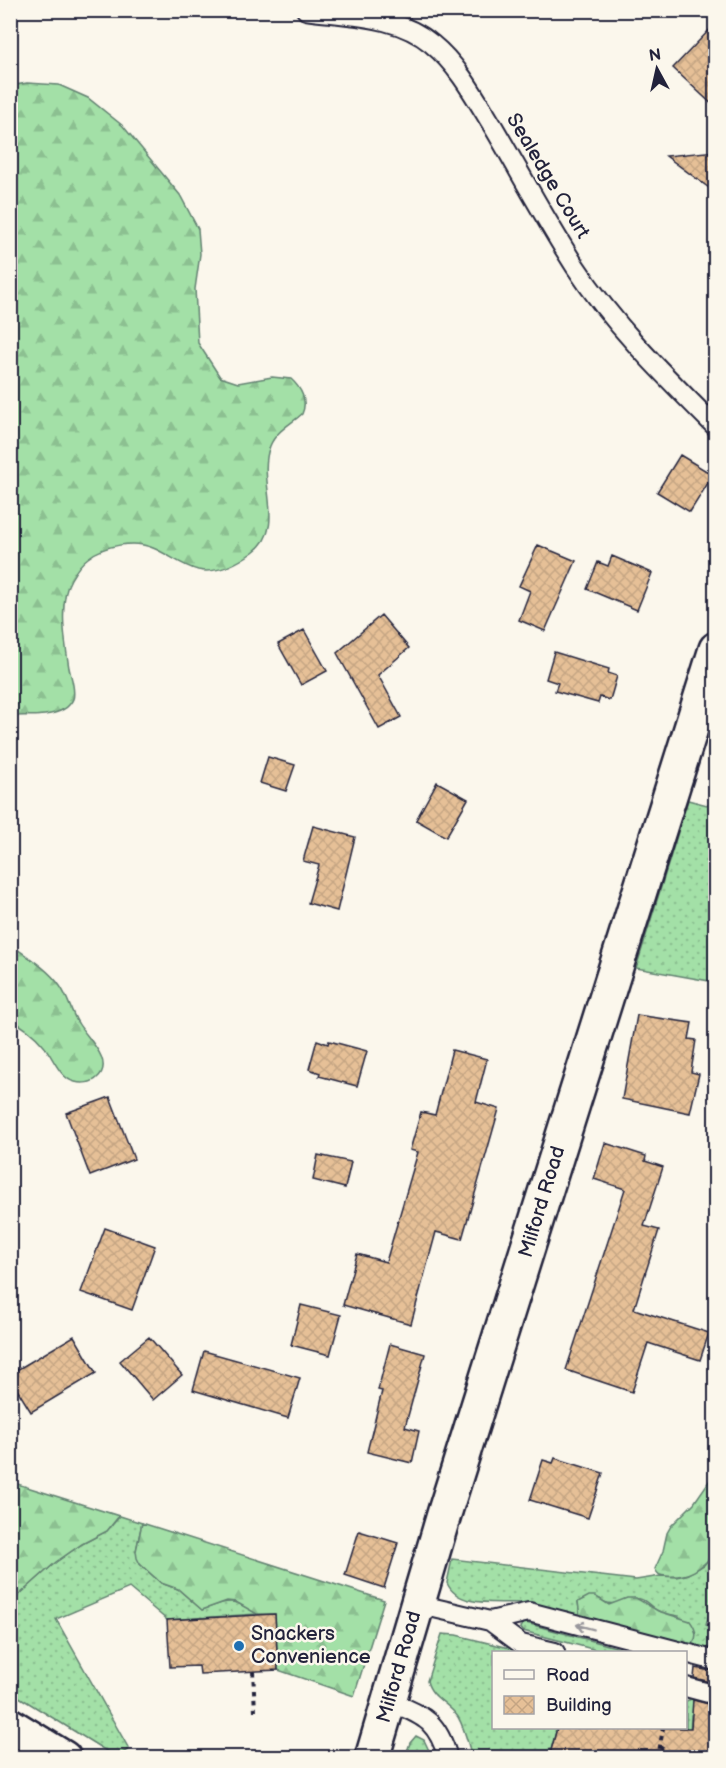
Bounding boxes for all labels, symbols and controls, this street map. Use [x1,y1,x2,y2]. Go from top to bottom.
north arrow [627,39,687,99]
text: N [648,45,662,66]
street label: Sealedge Court [501,109,595,243]
street label: Milford Road [514,1143,570,1261]
street label: Milford Road [372,1608,426,1726]
one-way arrow [576,1620,595,1632]
place label: Snackers Convenience [251,1622,371,1669]
marker: Snackers Convenience [232,1639,246,1653]
legend [492,1651,687,1729]
text: Road [546,1665,590,1686]
text: Building [546,1695,612,1716]

